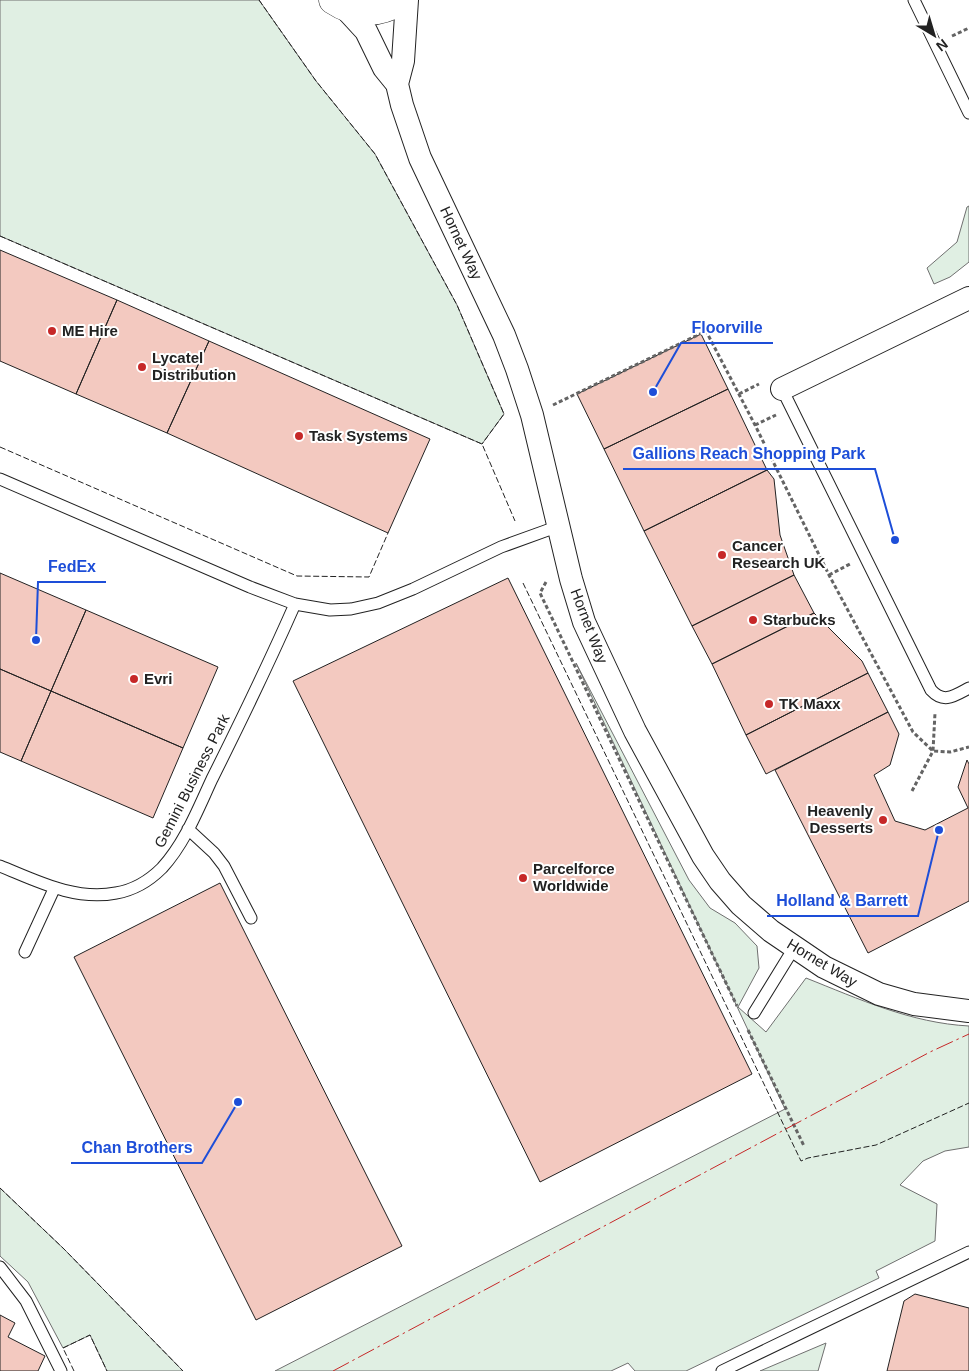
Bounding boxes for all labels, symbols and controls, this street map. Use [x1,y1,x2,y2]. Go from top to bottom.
north arrow [909,10,959,60]
text: N [933,36,951,55]
street label: Hornet Way [437,204,486,282]
callout: Floorville [681,312,773,343]
text: Floorville [691,319,763,336]
place label: ME Hire [62,322,118,339]
marker: ME Hire [46,325,58,337]
place label: Lycatel Distribution [152,349,236,383]
marker: Lycatel Distribution [136,361,148,373]
place label: Task Systems [309,427,408,444]
marker: Task Systems [293,430,305,442]
callout: Gallions Reach Shopping Park [623,438,875,469]
text: Gallions Reach Shopping Park [633,445,866,462]
place label: Cancer Research UK [732,537,826,571]
marker: Cancer Research UK [716,549,728,561]
callout: FedEx [38,551,106,582]
text: FedEx [48,558,96,575]
street label: Hornet Way [567,586,612,666]
place label: Starbucks [763,611,836,628]
marker: Starbucks [747,614,759,626]
place label: Evri [144,670,172,687]
marker: Evri [128,673,140,685]
place label: TK Maxx [779,695,841,712]
marker: TK Maxx [763,698,775,710]
street label: Gemini Business Park [150,711,233,850]
place label: Heavenly Desserts [807,802,874,836]
marker: Heavenly Desserts [877,814,889,826]
place label: Parcelforce Worldwide [533,860,615,894]
marker: Parcelforce Worldwide [517,872,529,884]
callout: Holland & Barrett [767,885,918,916]
text: Holland & Barrett [776,892,908,909]
street label: Hornet Way [784,935,861,990]
callout: Chan Brothers [71,1132,202,1163]
text: Chan Brothers [81,1139,193,1156]

